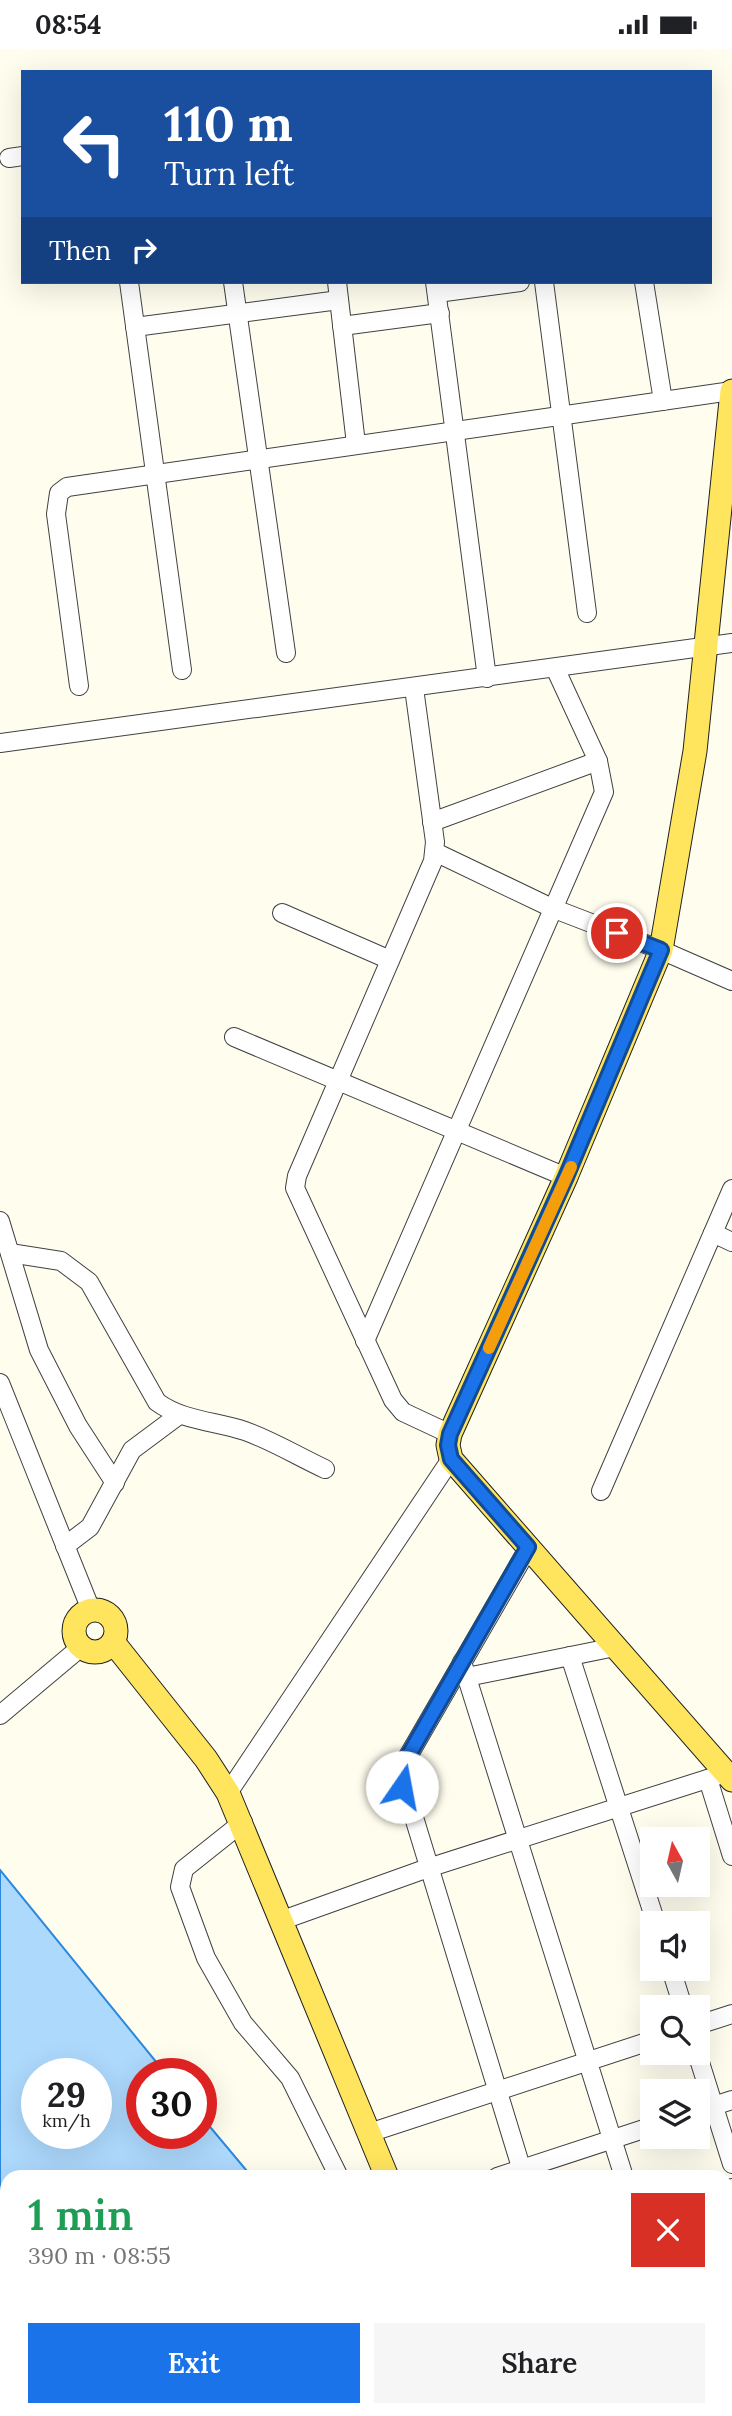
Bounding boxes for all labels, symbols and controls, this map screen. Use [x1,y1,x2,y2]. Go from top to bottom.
text: 08:54 [35,8,101,41]
text: 110 m [164,92,293,154]
icon: left [49,98,140,189]
text: Turn left [164,153,294,194]
icon: right [125,231,163,269]
text: Then [49,234,111,267]
pin [587,903,647,963]
icon: arrive [598,914,636,952]
position arrow [365,1750,439,1824]
north arrow [640,1827,710,1897]
map controls [640,1827,710,2149]
button: sound [640,1911,710,1981]
button: search [640,1995,710,2065]
speed limit sign: 30 [126,2058,217,2149]
text: 29 [47,2072,86,2117]
button: layers [640,2079,710,2149]
text: km/h [42,2109,91,2132]
text: 1 min [28,2188,133,2242]
button: close [631,2193,705,2267]
text: 390 m · 08:55 [28,2241,171,2270]
button: Exit [28,2323,360,2403]
button: Share [374,2323,705,2403]

